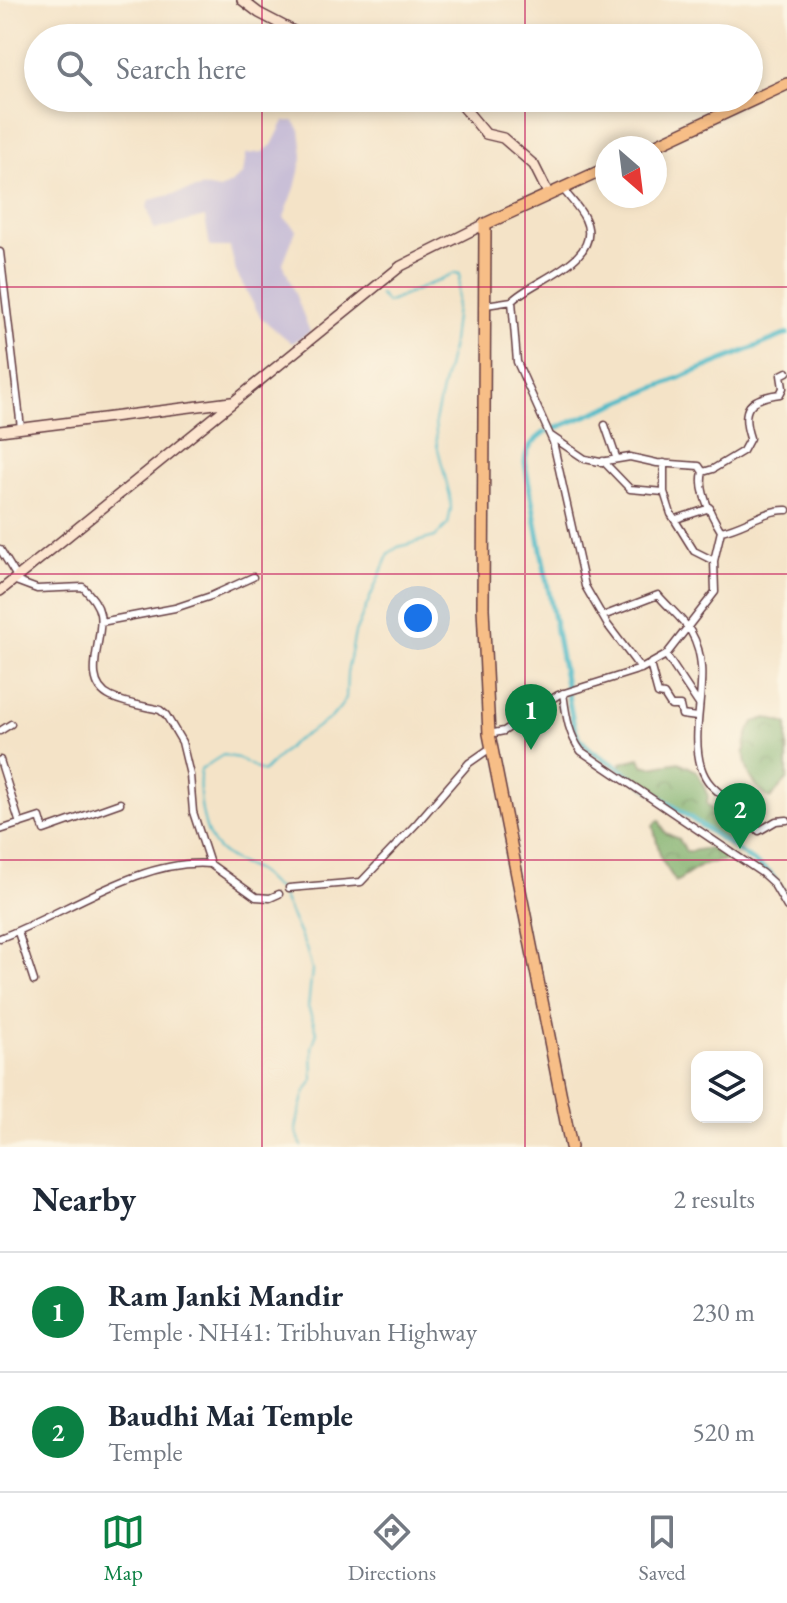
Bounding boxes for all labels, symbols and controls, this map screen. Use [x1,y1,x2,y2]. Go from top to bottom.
search box [24,24,763,112]
icon: search [52,46,96,90]
text: Search here [116,49,246,88]
north arrow [595,136,667,208]
your location [398,598,438,638]
pin: 1 [505,684,557,750]
pin: 2 [714,783,766,849]
map controls [691,1051,763,1123]
button: layers [691,1051,763,1123]
text: Nearby [32,1177,136,1221]
text: 2 results [674,1182,755,1216]
text: Ram Janki Mandir [108,1276,343,1315]
text: 1 [51,1295,65,1329]
text: 230 m [692,1295,755,1329]
text: Temple · NH41: Tribhuvan Highway [108,1315,477,1349]
text: Baudhi Mai Temple [108,1396,353,1435]
text: 2 [51,1415,65,1449]
text: 520 m [692,1415,755,1449]
text: Temple [108,1435,183,1469]
tab: Map [101,1510,145,1587]
tab: Directions [348,1510,436,1587]
tab: Saved [639,1510,686,1587]

